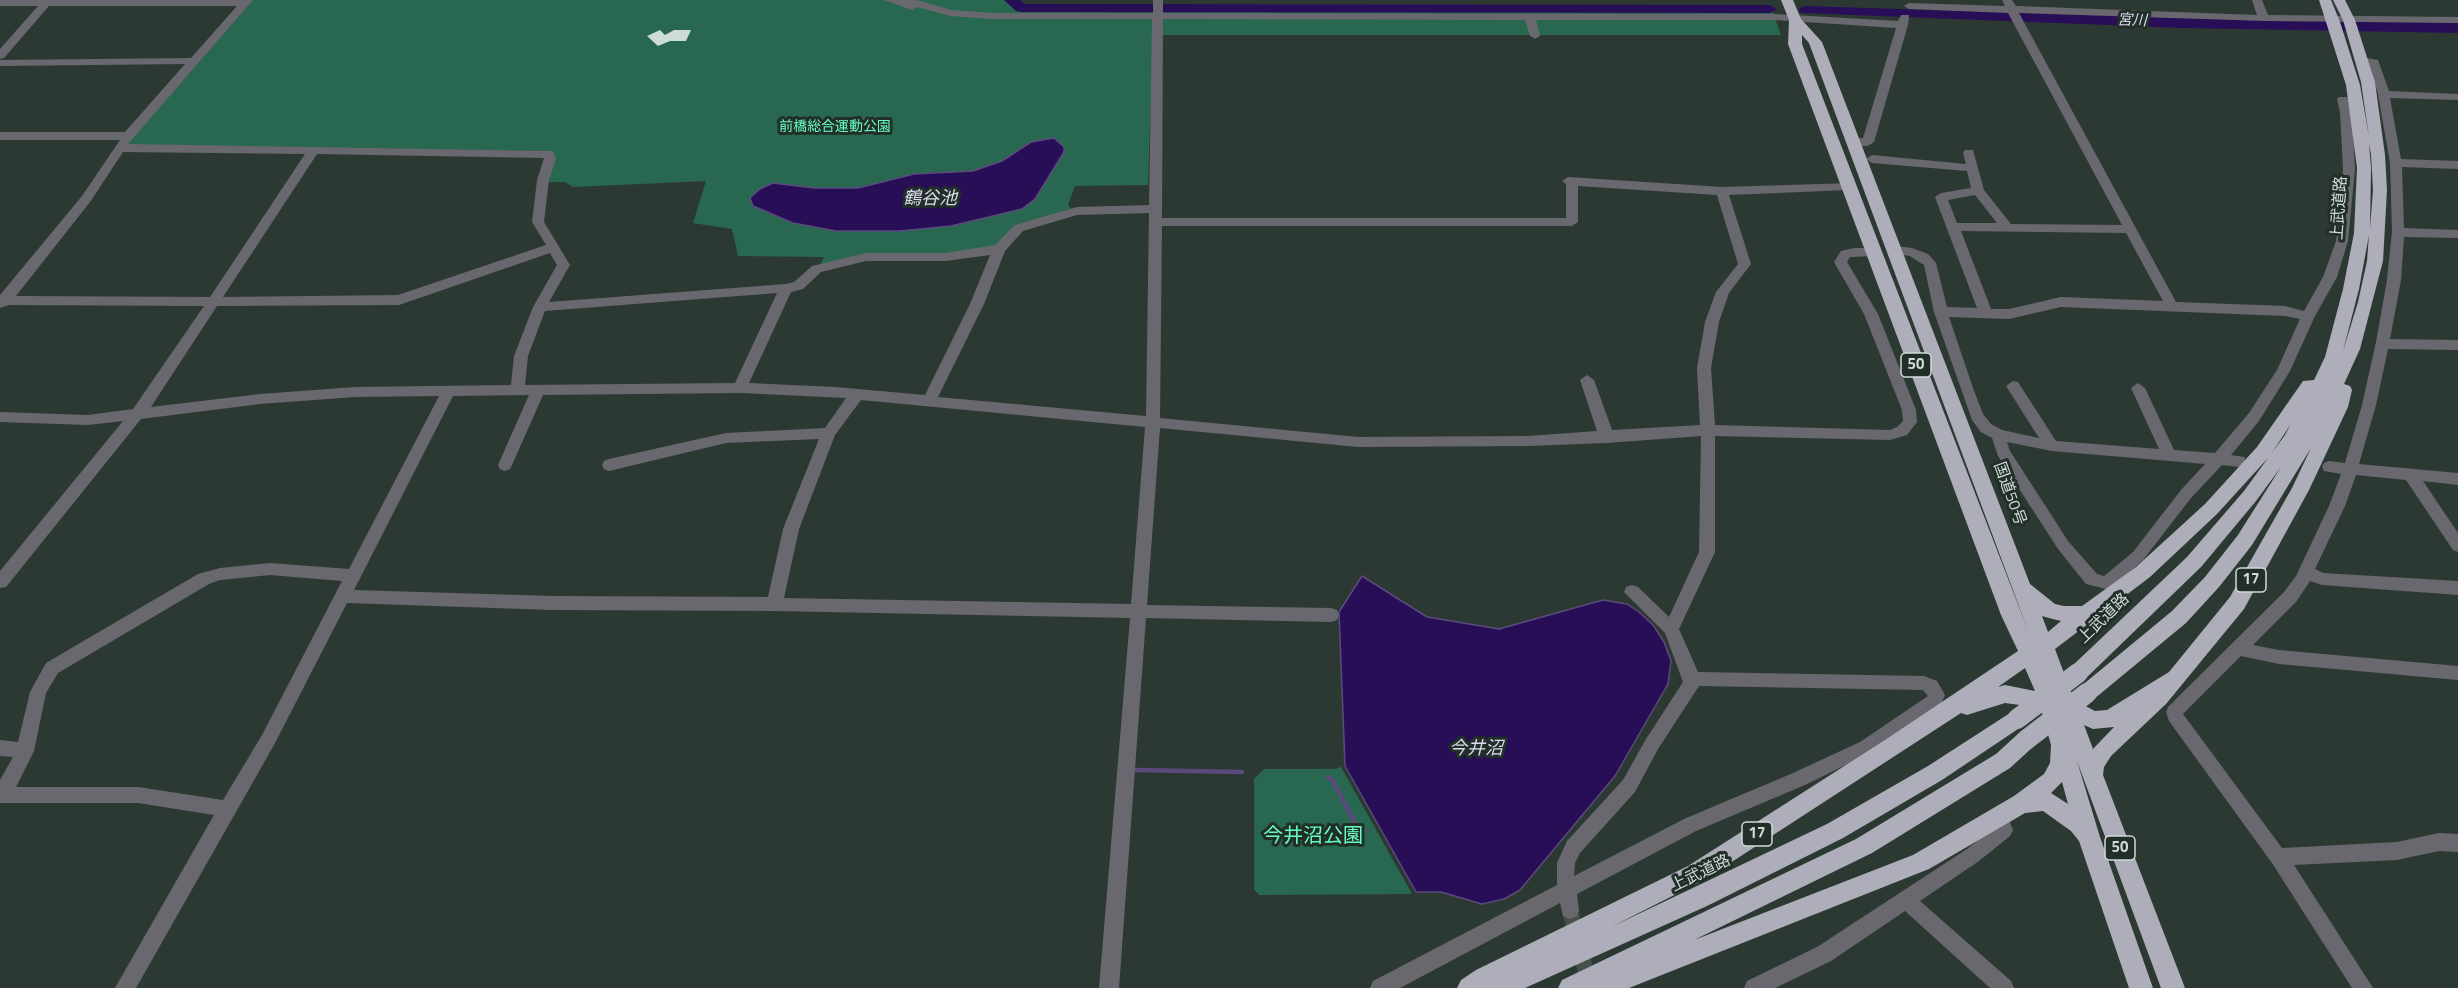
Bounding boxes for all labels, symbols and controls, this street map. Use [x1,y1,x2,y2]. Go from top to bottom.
water label: 宮川 [2117,11,2147,31]
park label: 前橋総合運動公園 [779,120,891,136]
street label: 上武道路 [2328,175,2352,241]
water label: 鶴谷池 [903,189,957,211]
road number: 50 [1901,353,1931,377]
street label: 国道50号 [1989,460,2029,528]
road number: 17 [2236,568,2266,592]
street label: 上武道路 [2074,590,2134,648]
water label: 今井沼 [1449,739,1503,761]
road number: 17 [1742,822,1772,846]
park label: 今井沼公園 [1263,825,1363,849]
road number: 50 [2105,836,2135,860]
street label: 上武道路 [1668,851,1734,897]

